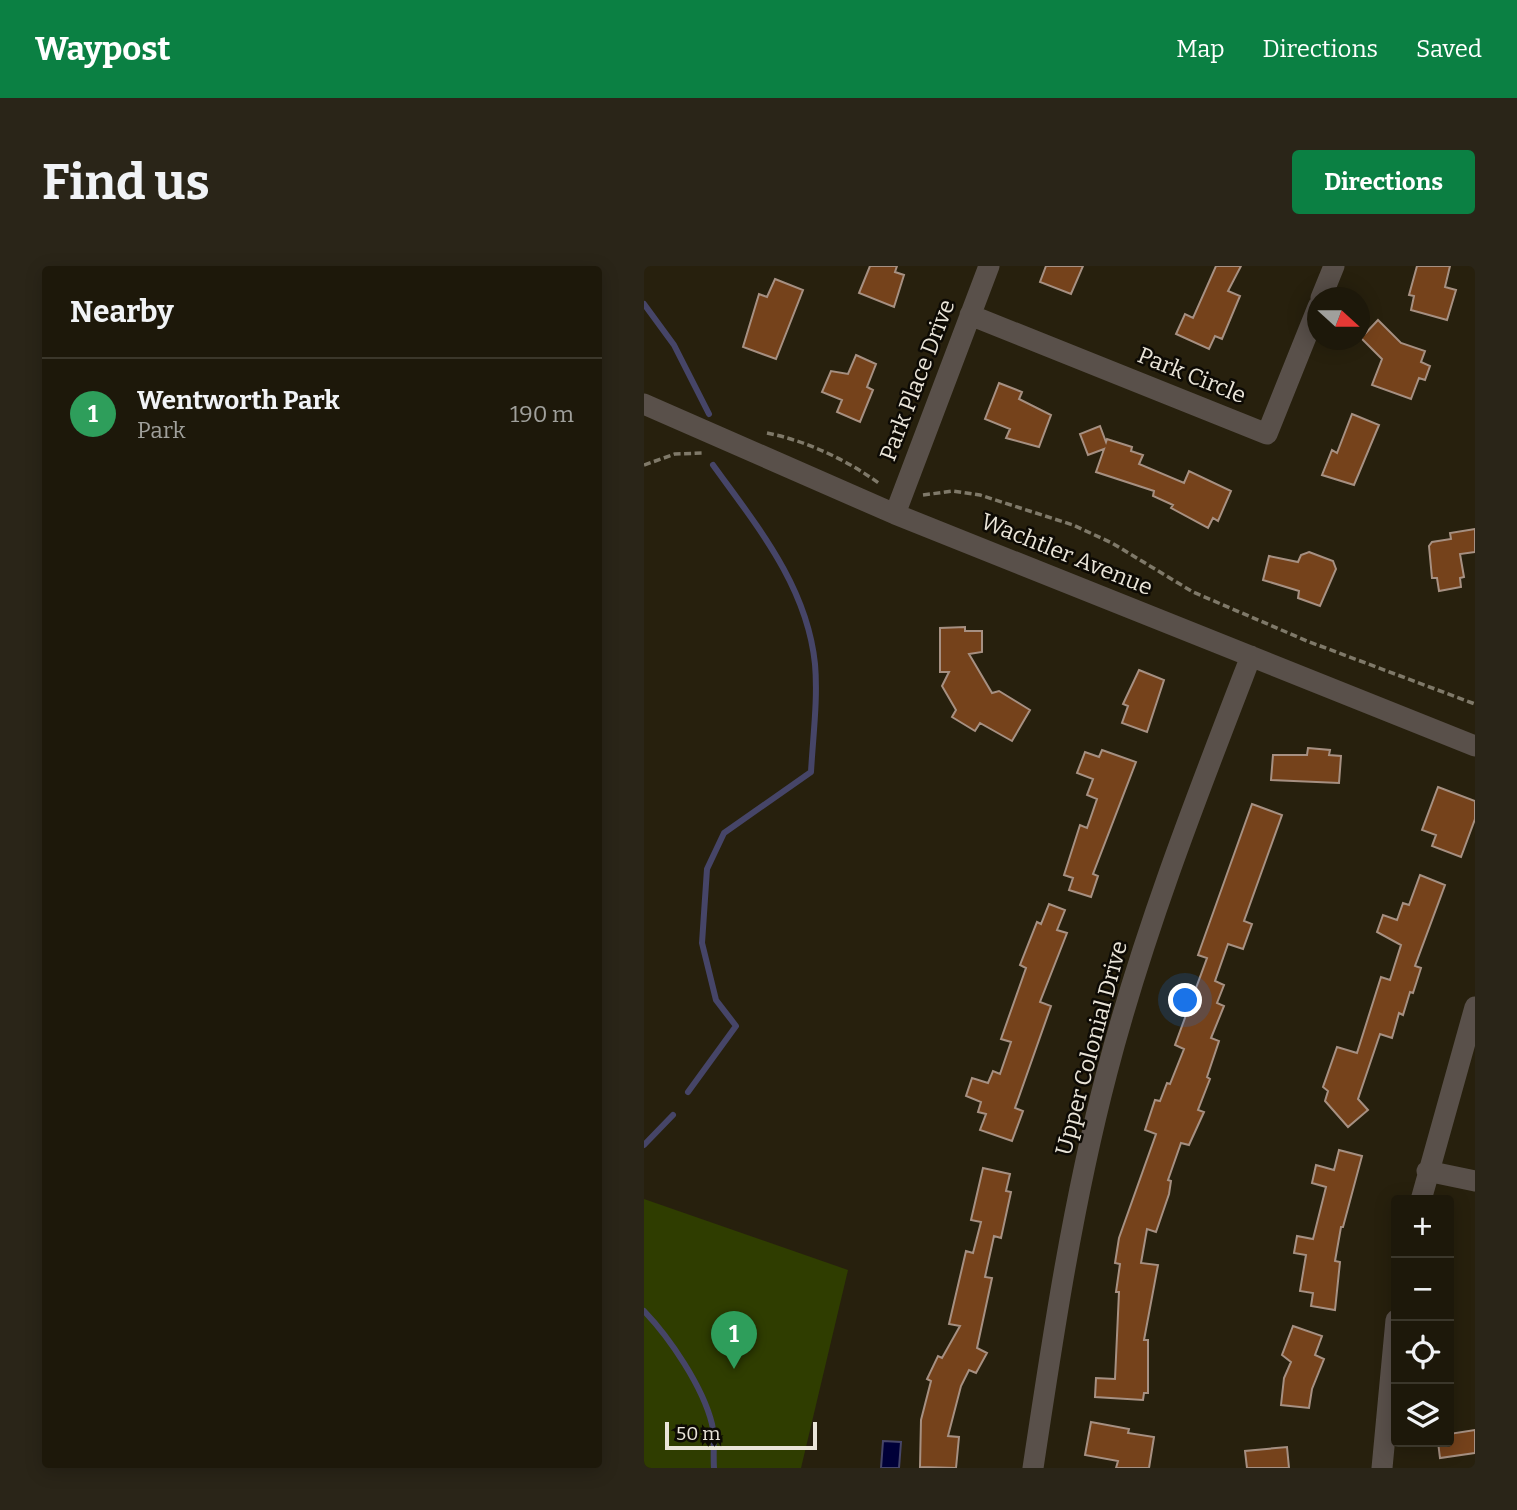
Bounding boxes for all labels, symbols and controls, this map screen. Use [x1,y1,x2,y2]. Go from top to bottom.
text: Waypost [35,29,171,69]
text: Map [1176,35,1225,63]
text: Directions [1263,35,1378,63]
text: Saved [1416,35,1482,63]
button: Directions [1292,150,1475,214]
text: Find us [42,153,210,212]
north arrow [1307,287,1370,350]
text: Nearby [70,294,174,330]
street label: Park Place Drive [873,295,961,465]
street label: Park Circle [1134,341,1250,409]
text: Wentworth Park [137,385,340,416]
text: 1 [88,400,98,428]
text: 190 m [510,400,574,428]
text: Park [137,416,186,444]
street label: Wachtler Avenue [977,507,1157,601]
street label: Upper Colonial Drive [1049,938,1133,1158]
your location [1168,983,1202,1017]
map controls [1391,1195,1454,1447]
button: + [1391,1195,1454,1258]
button: − [1391,1258,1454,1321]
pin: 1 [711,1311,757,1369]
button: locate [1391,1321,1454,1384]
button: layers [1391,1384,1454,1447]
scale bar [665,1419,817,1451]
text: 50 m [676,1422,720,1445]

